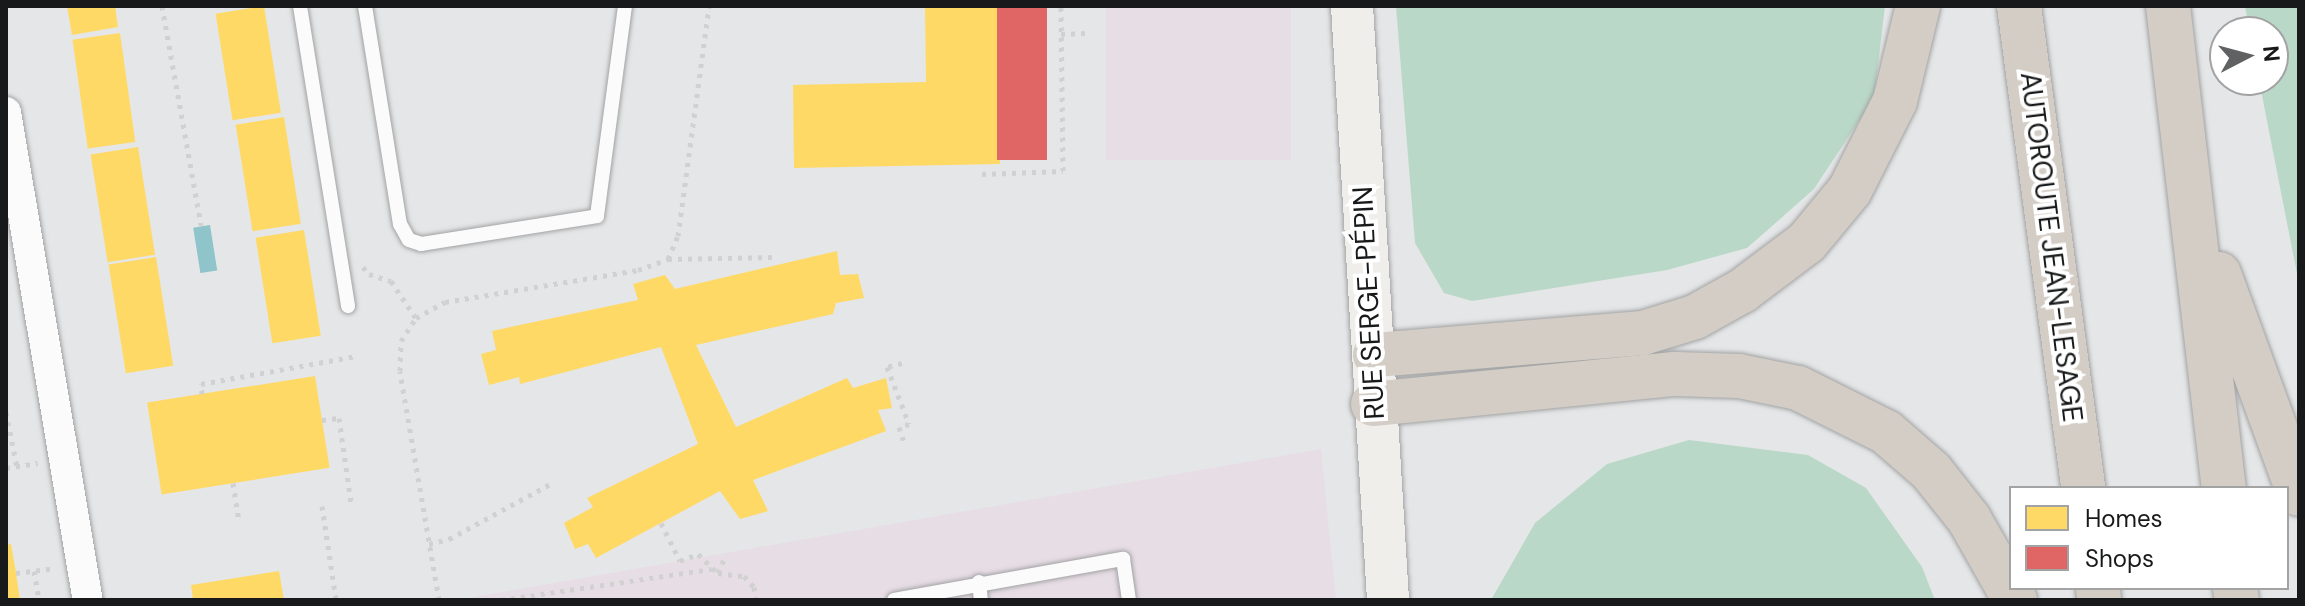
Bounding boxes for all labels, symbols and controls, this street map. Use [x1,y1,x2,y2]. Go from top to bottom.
north arrow [2209,16,2289,96]
text: N [2256,44,2287,63]
street label: AUTOROUTE JEAN-LESAGE [2013,70,2089,424]
street label: RUE SERGE-PÉPIN [1346,186,1392,420]
legend [2009,486,2289,590]
text: Homes [2085,503,2163,534]
text: Shops [2085,543,2154,574]

